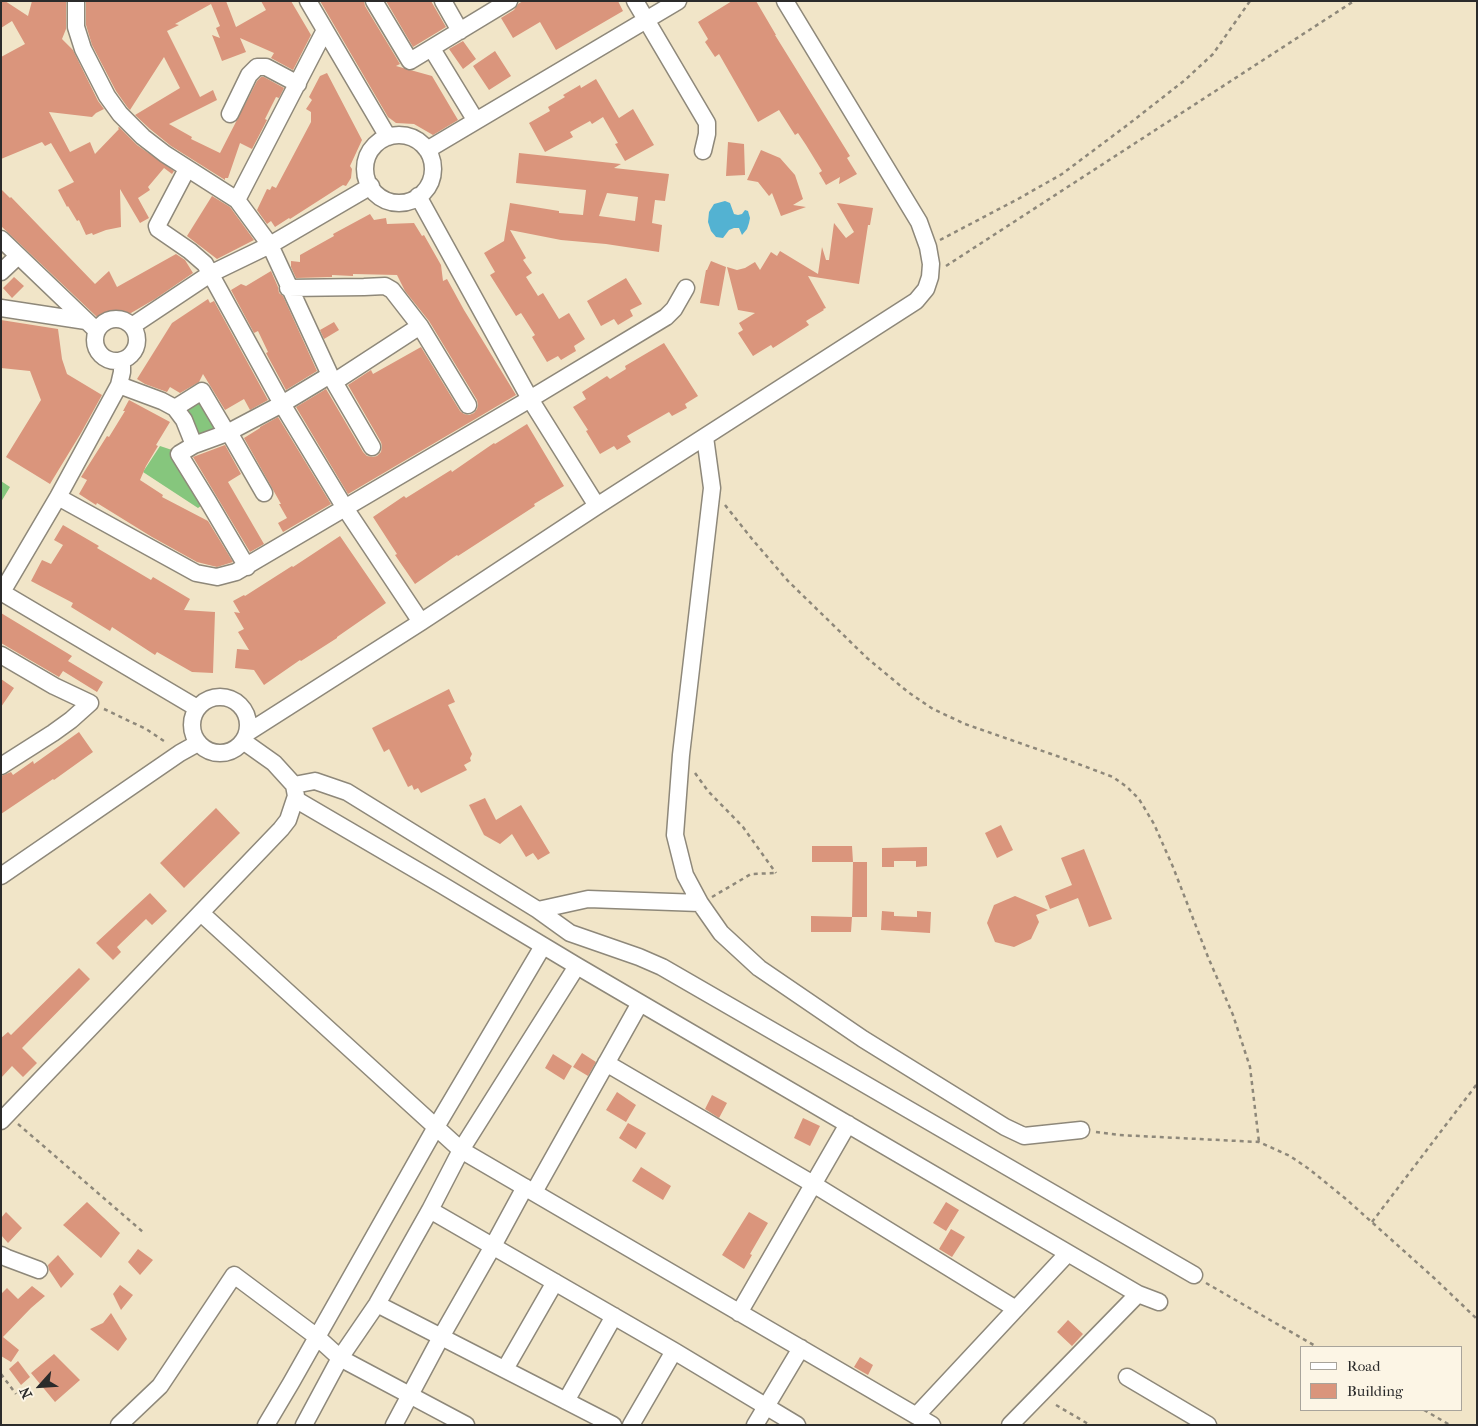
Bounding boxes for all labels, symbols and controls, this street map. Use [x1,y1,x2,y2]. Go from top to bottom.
legend [1300,1346,1463,1411]
text: Road [1347,1357,1380,1375]
north arrow [15,1361,65,1411]
text: Building [1347,1382,1403,1400]
text: N [16,1384,36,1401]

